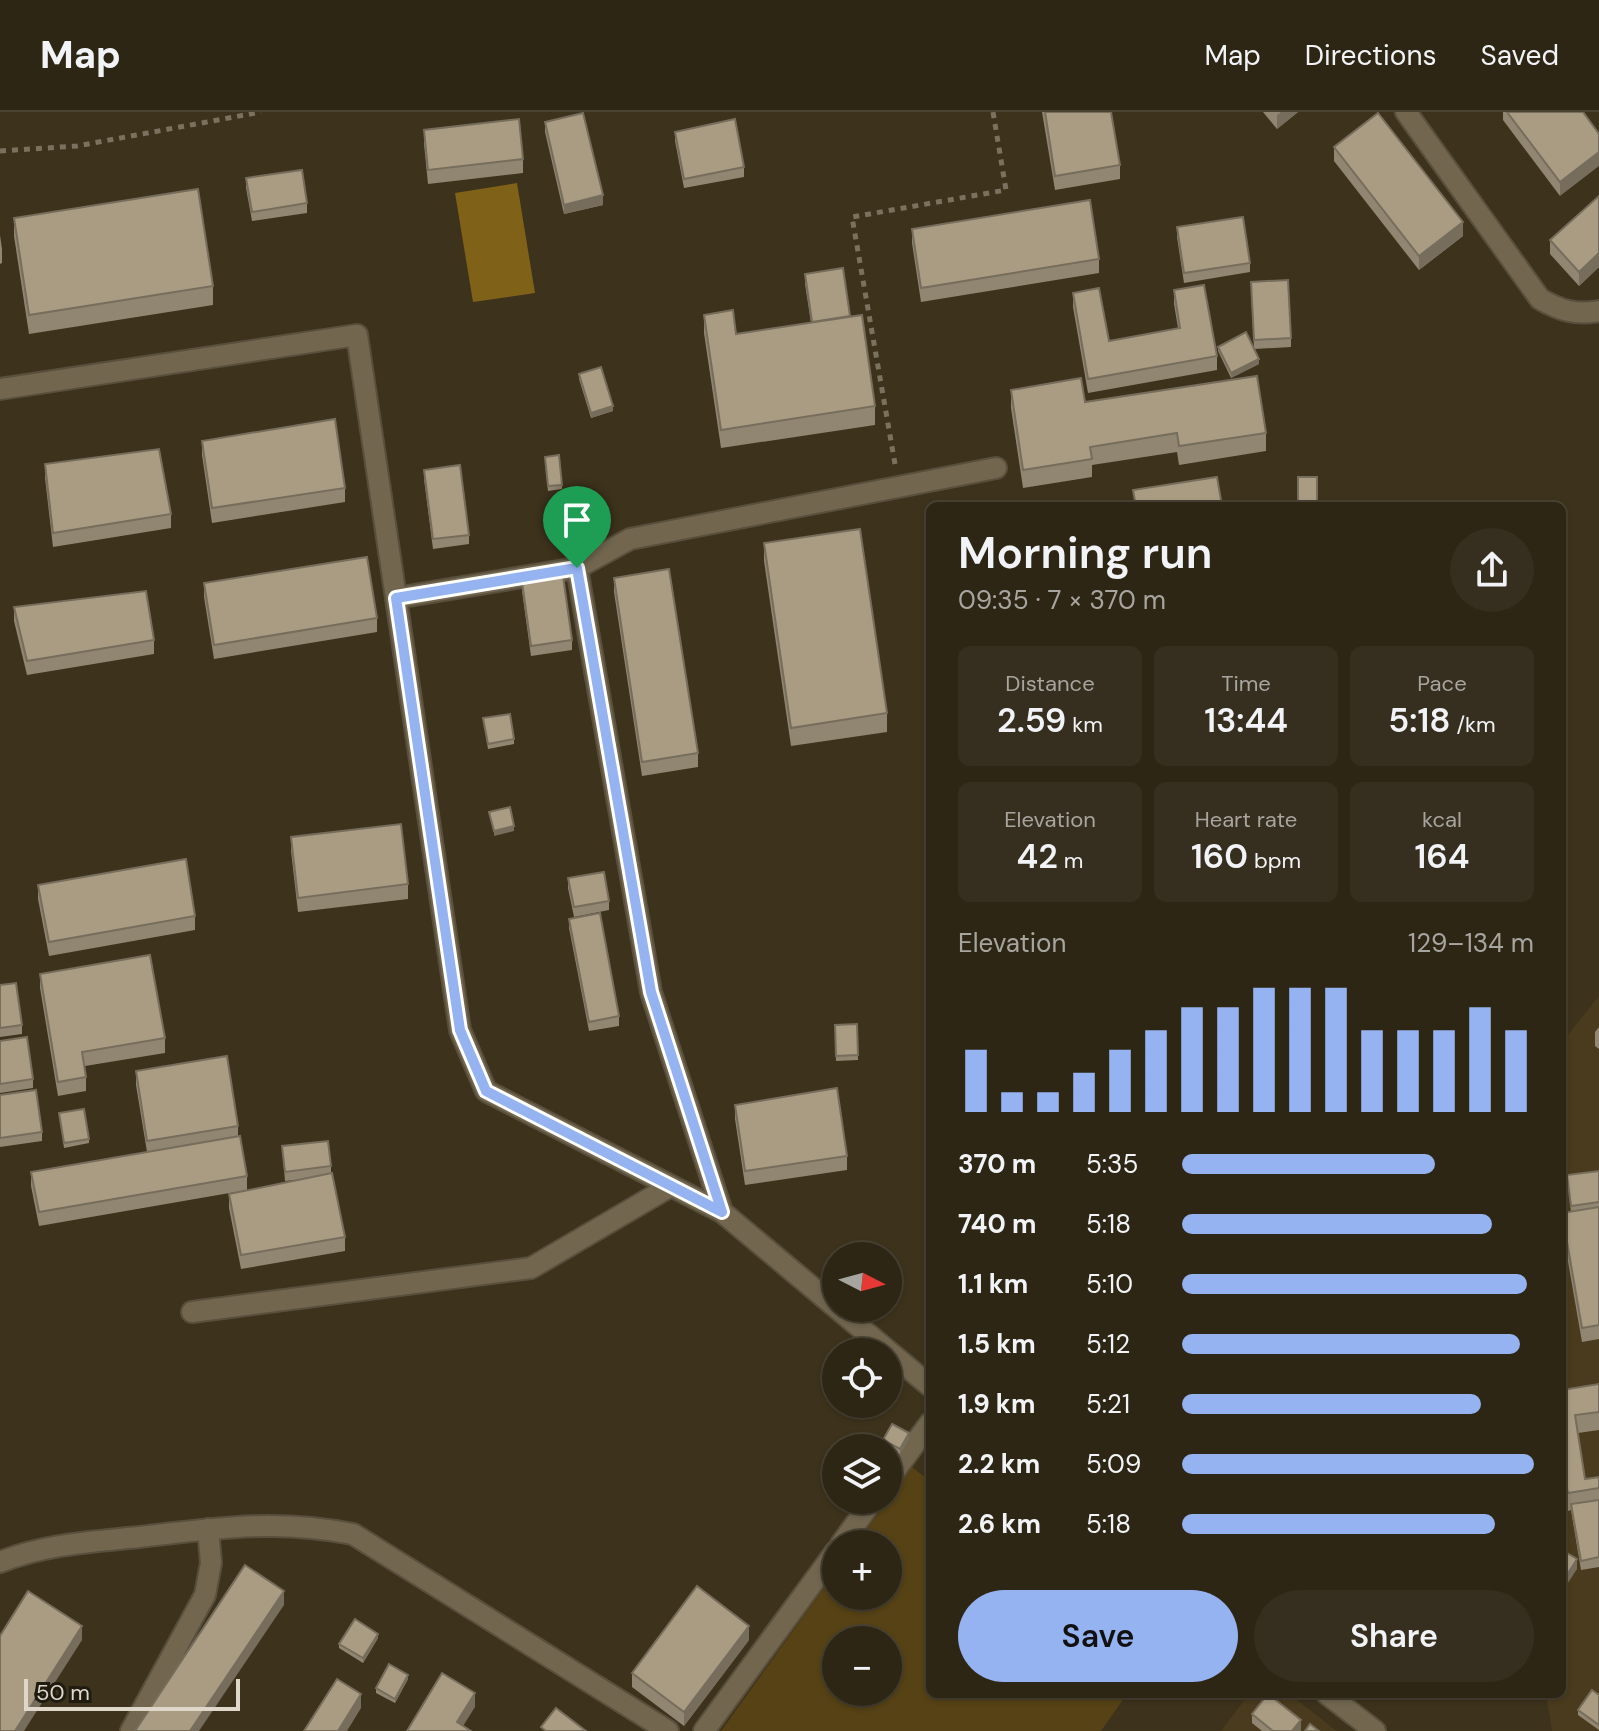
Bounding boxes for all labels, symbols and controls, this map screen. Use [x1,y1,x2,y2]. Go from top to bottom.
text: Map [40,30,121,80]
text: Map [1204,37,1261,74]
text: Directions [1305,37,1437,74]
text: Saved [1481,37,1559,74]
pin [543,486,611,568]
icon: arrive [555,498,599,542]
text: Morning run [958,524,1212,582]
button: share [1450,528,1534,612]
text: 09:35 · 7 × 370 m [958,583,1166,617]
text: Distance [1005,669,1095,698]
text: Time [1221,669,1271,698]
text: Pace [1417,669,1467,698]
text: 2.59 [997,698,1066,743]
text: 13:44 [1204,698,1288,743]
text: 5:18 [1388,698,1451,743]
text: km [1066,710,1103,739]
text: /km [1451,710,1496,739]
text: Elevation [1004,805,1096,834]
text: Heart rate [1195,805,1297,834]
text: kcal [1422,805,1462,834]
text: 42 [1017,834,1058,879]
text: 160 [1191,834,1248,879]
text: 164 [1414,834,1470,879]
text: m [1058,846,1083,875]
text: bpm [1248,846,1301,875]
text: Elevation [958,926,1066,960]
text: 129–134 m [1408,926,1534,960]
text: 370 m [958,1147,1036,1181]
text: 5:35 [1086,1147,1138,1181]
text: 740 m [958,1207,1036,1241]
text: 5:18 [1086,1207,1131,1241]
north arrow [822,1242,902,1322]
map controls [822,1242,902,1706]
text: 1.1 km [958,1267,1028,1301]
text: 5:10 [1086,1267,1133,1301]
text: 1.5 km [958,1327,1036,1361]
text: 5:12 [1086,1327,1130,1361]
button: locate [822,1338,902,1418]
text: 1.9 km [958,1387,1035,1421]
text: 5:21 [1086,1387,1130,1421]
button: layers [822,1434,902,1514]
text: 2.2 km [958,1447,1040,1481]
text: 5:09 [1086,1447,1141,1481]
text: 2.6 km [958,1507,1041,1541]
text: 5:18 [1086,1507,1131,1541]
button: + [822,1530,902,1610]
button: Save [958,1590,1238,1682]
button: Share [1254,1590,1534,1682]
button: − [822,1626,902,1706]
scale bar [24,1675,240,1711]
text: 50 m [36,1678,90,1707]

